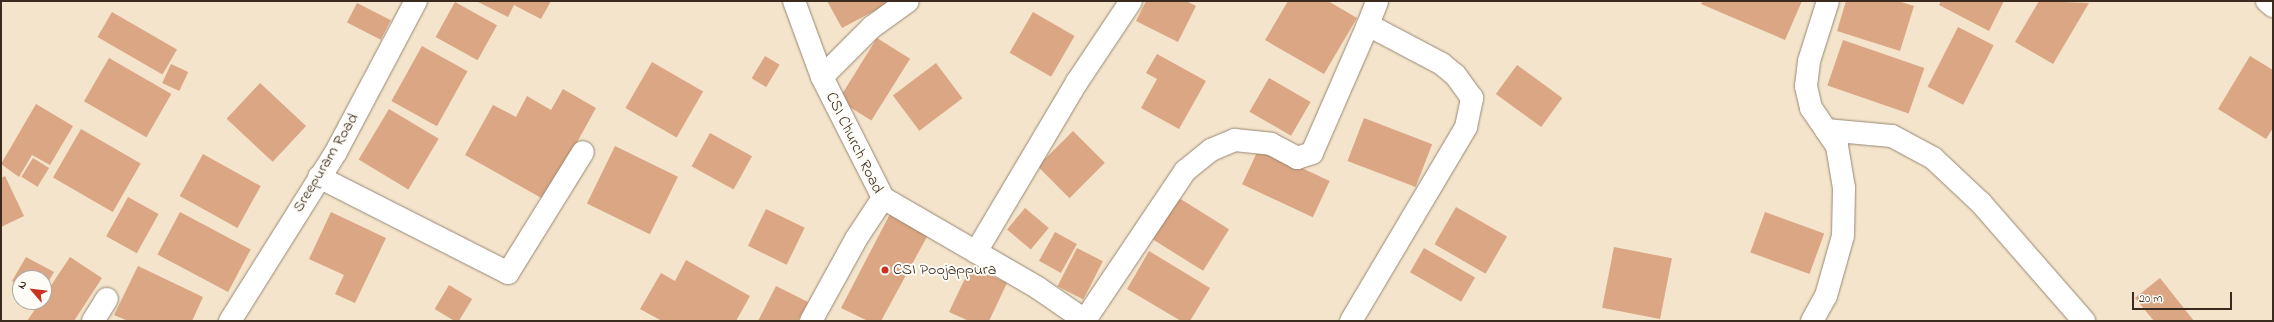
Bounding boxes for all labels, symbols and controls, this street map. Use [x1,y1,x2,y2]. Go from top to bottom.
street label: CSI Church Road [821,89,887,197]
street label: Sreepuram Road [289,110,363,216]
place label: CSI Poojappura [893,260,996,280]
marker: CSI Poojappura [880,265,890,275]
north arrow [12,270,52,310]
text: N [13,278,31,292]
scale bar [2134,284,2234,310]
text: 20 m [2139,290,2162,308]

